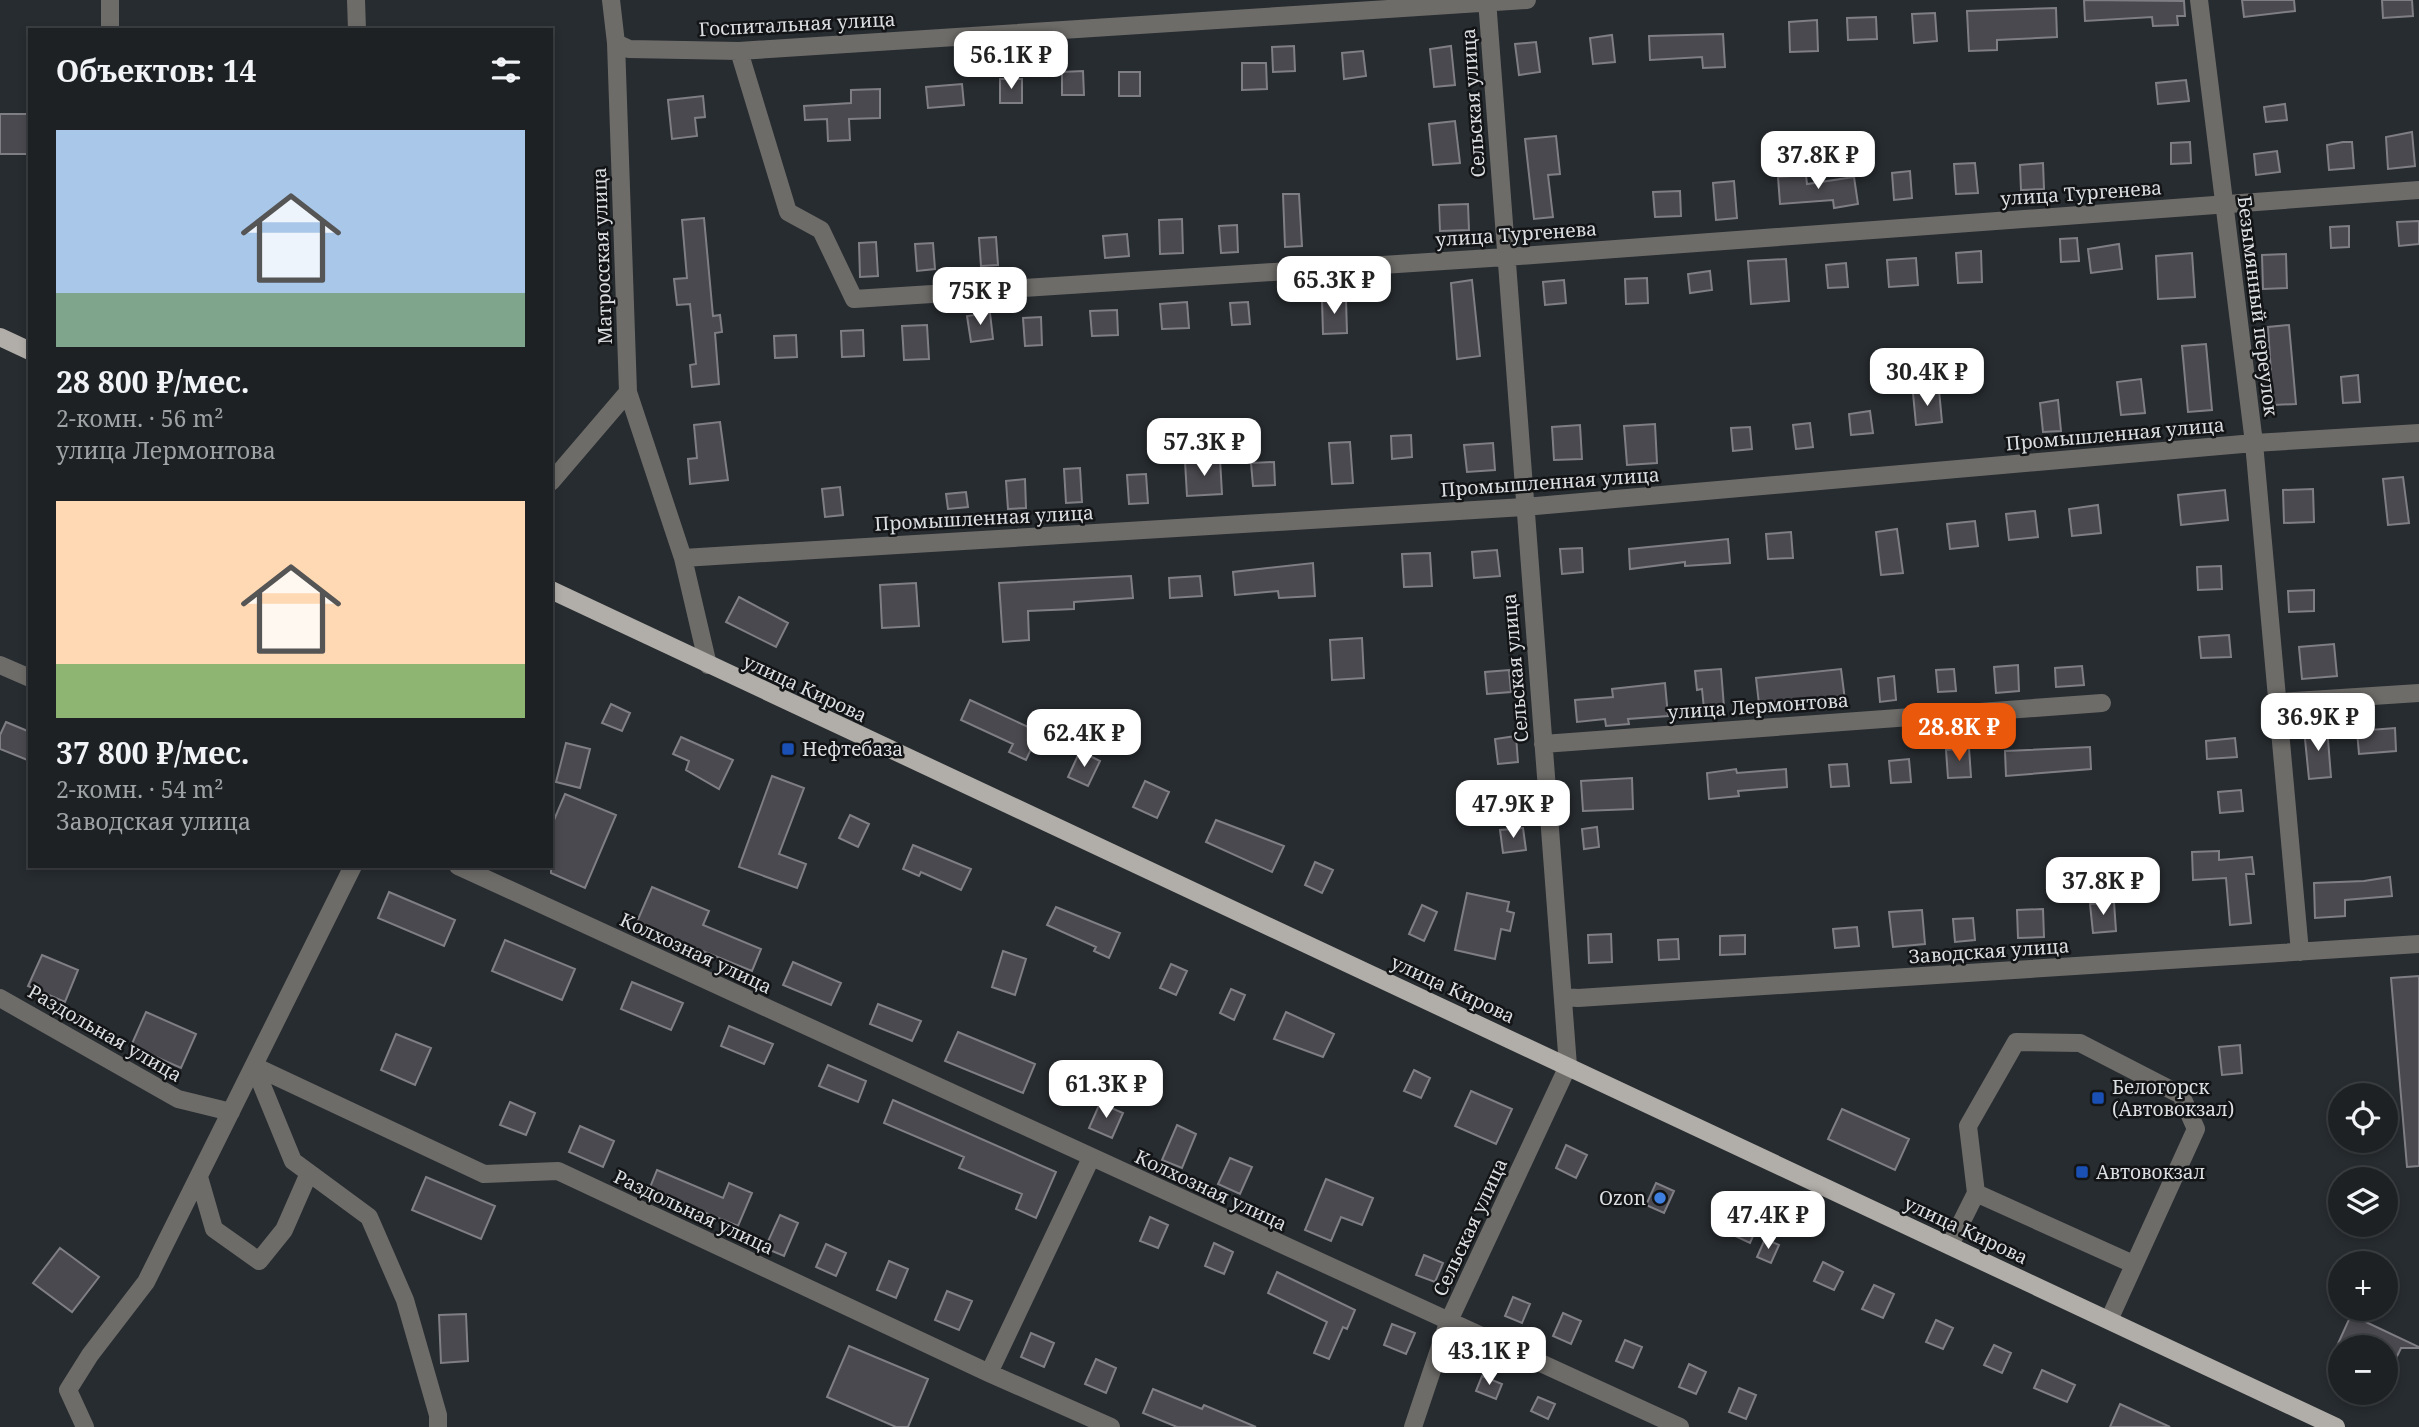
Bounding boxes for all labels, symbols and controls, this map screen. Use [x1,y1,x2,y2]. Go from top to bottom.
street label: Госпитальная улица [698,6,896,42]
street label: Сельская улица [1455,28,1491,178]
pin: 56.1K ₽ [946,32,1076,91]
text: 56.1K ₽ [970,38,1052,70]
text: Объектов: 14 [56,50,257,91]
icon: filters [487,51,525,89]
pin: 37.8K ₽ [1753,132,1883,191]
text: 37.8K ₽ [1777,138,1859,170]
street label: Матросская улица [586,167,618,345]
street label: улица Тургенева [1999,174,2163,212]
icon: home [228,175,354,301]
street label: Безымянный переулок [2232,194,2285,418]
street label: улица Тургенева [1434,215,1598,253]
pin: 65.3K ₽ [1269,256,1399,316]
text: 65.3K ₽ [1293,263,1375,295]
pin: 75K ₽ [931,268,1029,327]
text: 75K ₽ [949,274,1011,306]
pin: 30.4K ₽ [1862,348,1992,408]
text: 30.4K ₽ [1886,355,1968,387]
text: 28 800 ₽/мес. [56,361,250,402]
text: 2-комн. · 56 m² [56,402,223,434]
street label: Промышленная улица [2004,411,2226,457]
pin: 57.3K ₽ [1139,419,1269,478]
text: 57.3K ₽ [1163,425,1245,457]
text: улица Лермонтова [56,434,276,466]
street label: Промышленная улица [1440,461,1660,503]
street label: Промышленная улица [874,499,1094,537]
icon: home [228,546,354,672]
street label: Сельская улица [1496,592,1534,744]
street label: улица Кирова [739,648,871,728]
street label: улица Лермонтова [1667,687,1849,725]
pin: 36.9K ₽ [2253,694,2383,753]
text: 36.9K ₽ [2277,700,2359,732]
pin: 28.8K ₽ [1894,704,2024,763]
pin: 62.4K ₽ [1019,710,1149,769]
text: 28.8K ₽ [1918,710,2000,742]
text: 62.4K ₽ [1043,716,1125,748]
text: 37 800 ₽/мес. [56,732,250,773]
place label: Нефтебаза [802,736,903,762]
marker: Нефтебаза [780,741,796,757]
text: 2-комн. · 54 m² [56,773,223,805]
pin: 47.9K ₽ [1448,780,1578,840]
text: 47.9K ₽ [1472,787,1554,819]
text: Заводская улица [56,805,251,837]
pin: 37.8K ₽ [2038,858,2168,917]
text: 37.8K ₽ [2062,864,2144,896]
street label: Колхозная улица [616,906,776,1000]
street label: Заводская улица [1908,932,2070,970]
street label: улица Кирова [1387,949,1519,1029]
street label: Раздольная улица [23,978,187,1088]
pin: 61.3K ₽ [1041,1060,1171,1120]
text: 61.3K ₽ [1065,1067,1147,1099]
place label: Белогорск (Автовокзал) [2112,1074,2234,1122]
map controls [2328,1083,2398,1405]
button: locate [2328,1083,2398,1153]
marker: Белогорск (Автовокзал) [2090,1090,2106,1106]
street label: Колхозная улица [1131,1143,1291,1237]
street label: Сельская улица [1427,1154,1513,1300]
place label: Автовокзал [2096,1159,2205,1185]
street label: Раздольная улица [610,1163,778,1261]
marker: Автовокзал [2074,1164,2090,1180]
button: layers [2328,1167,2398,1237]
place label: Ozon [1599,1185,1646,1211]
marker: Ozon [1652,1190,1668,1206]
street label: улица Кирова [1900,1190,2032,1270]
pin: 47.4K ₽ [1703,1192,1833,1251]
text: 47.4K ₽ [1727,1198,1809,1230]
button: + [2328,1251,2398,1321]
pin: 43.1K ₽ [1424,1328,1554,1387]
text: 43.1K ₽ [1448,1334,1530,1366]
button: − [2328,1335,2398,1405]

